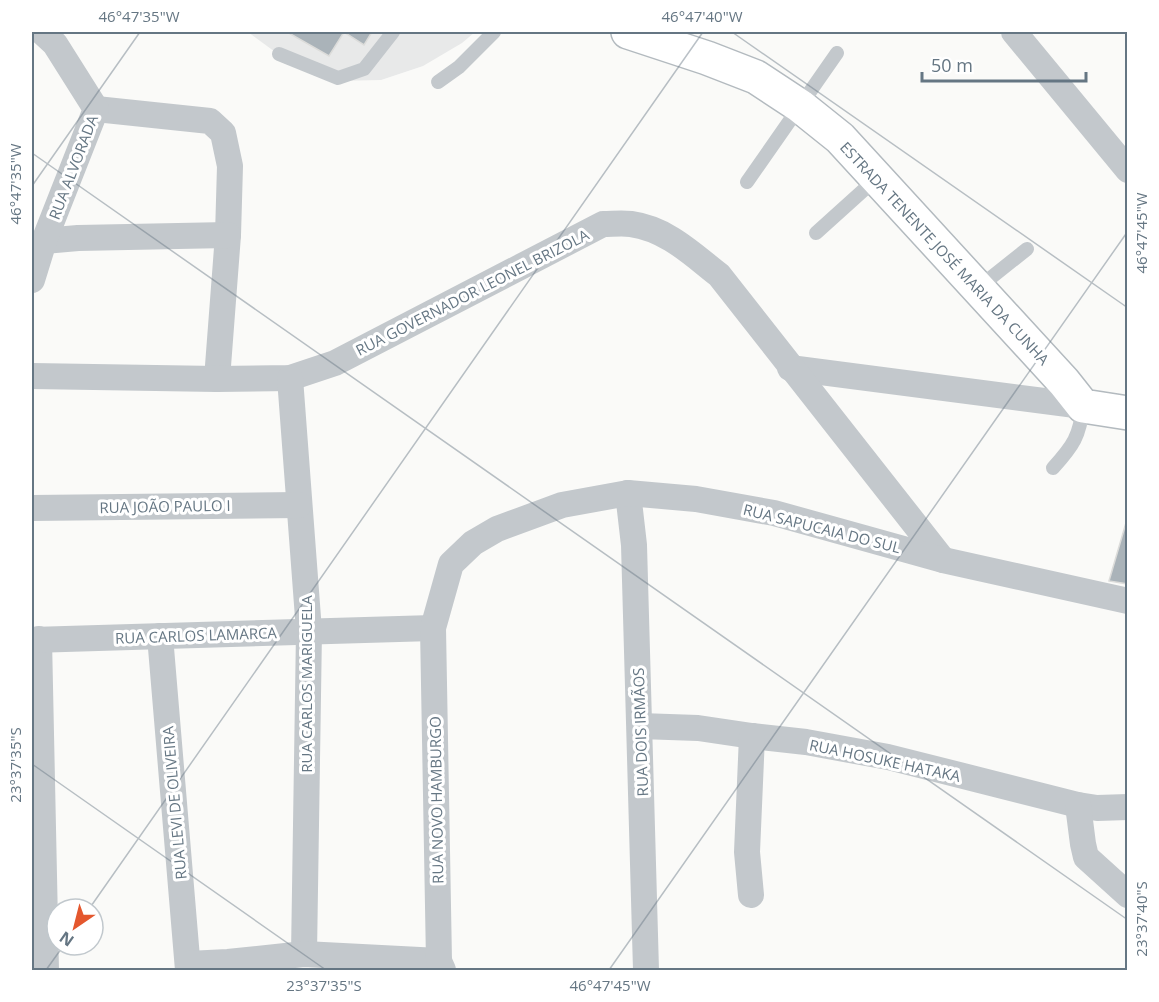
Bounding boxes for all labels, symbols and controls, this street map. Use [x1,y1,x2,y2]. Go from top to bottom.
text: 46°47'35"W [99,6,180,26]
text: 46°47'40"W [662,6,743,26]
scale bar [922,45,1086,83]
text: 50 m [931,53,973,77]
street label: RUA ALVORADA [44,111,102,222]
street label: ESTRADA TENENTE JOSÉ MARIA DA CUNHA [836,137,1054,369]
text: 46°47'35"W [5,143,25,225]
text: 46°47'45"W [1131,192,1151,274]
street label: RUA GOVERNADOR LEONEL BRIZOLA [352,224,592,360]
street label: RUA JOÃO PAULO I [99,495,231,517]
street label: RUA SAPUCAIA DO SUL [741,499,903,557]
street label: RUA CARLOS MARIGUELA [296,595,316,773]
street label: RUA CARLOS LAMARCA [115,622,278,648]
street label: RUA DOIS IRMÃOS [628,667,652,797]
street label: RUA NOVO HAMBURGO [425,716,447,884]
street label: RUA LEVI DE OLIVEIRA [157,725,191,880]
text: 23°37'35"S [5,727,25,803]
street label: RUA HOSUKE HATAKA [808,734,963,786]
text: 23°37'40"S [1131,881,1151,957]
north arrow [45,897,105,957]
text: N [55,927,78,952]
text: 23°37'35"S [286,975,362,995]
text: 46°47'45"W [570,975,651,995]

